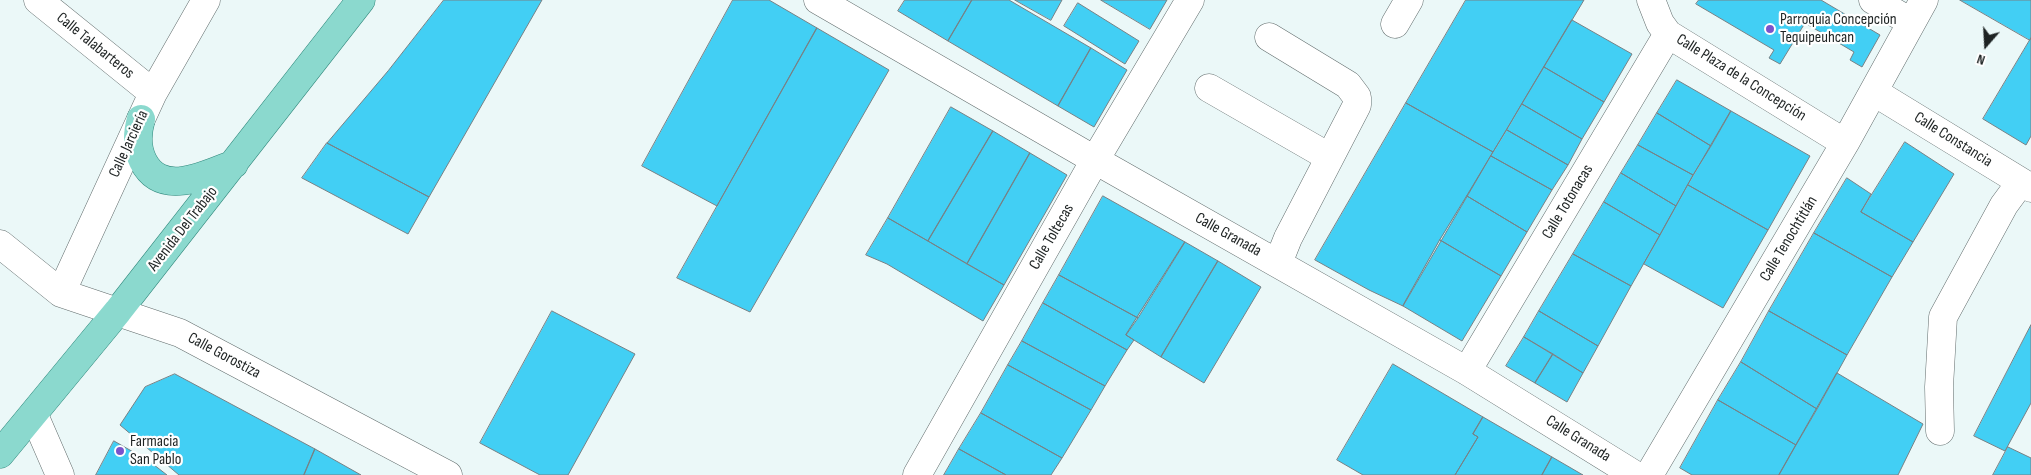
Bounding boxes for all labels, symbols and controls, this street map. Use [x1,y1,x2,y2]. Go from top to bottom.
street label: Calle Talabarteros [52,9,138,83]
place label: Parroquia Concepción Tequipeuhcan [1780,10,1897,48]
north arrow [1961,20,2011,70]
marker: Parroquia Concepción Tequipeuhcan [1764,23,1776,35]
street label: Calle Plaza de la Concepción [1672,30,1810,126]
text: N [1975,50,1987,69]
street label: Calle Jarciería [105,107,153,181]
street label: Calle Constancia [1910,108,1996,172]
street label: Calle Totonacas [1538,161,1598,243]
street label: Avenida Del Trabajo [144,183,222,275]
street label: Calle Tenochtitlán [1756,193,1822,285]
street label: Calle Toltecas [1025,201,1079,273]
street label: Calle Granada [1191,209,1265,261]
street label: Calle Gorostiza [184,329,264,383]
street label: Calle Granada [1542,412,1614,466]
place label: Farmacia San Pablo [130,432,181,470]
marker: Farmacia San Pablo [114,445,126,457]

